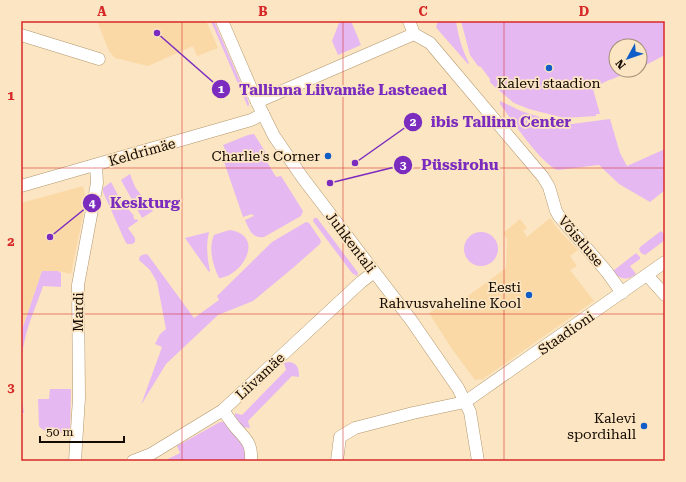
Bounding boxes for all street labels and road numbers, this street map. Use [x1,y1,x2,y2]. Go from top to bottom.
street label: Keldrimäe [107,135,178,169]
street label: Juhkentali [323,208,379,276]
street label: Võistluse [555,212,607,270]
street label: Mardi [70,291,86,332]
street label: Staadioni [535,308,597,358]
street label: Liivamäe [232,349,288,403]

